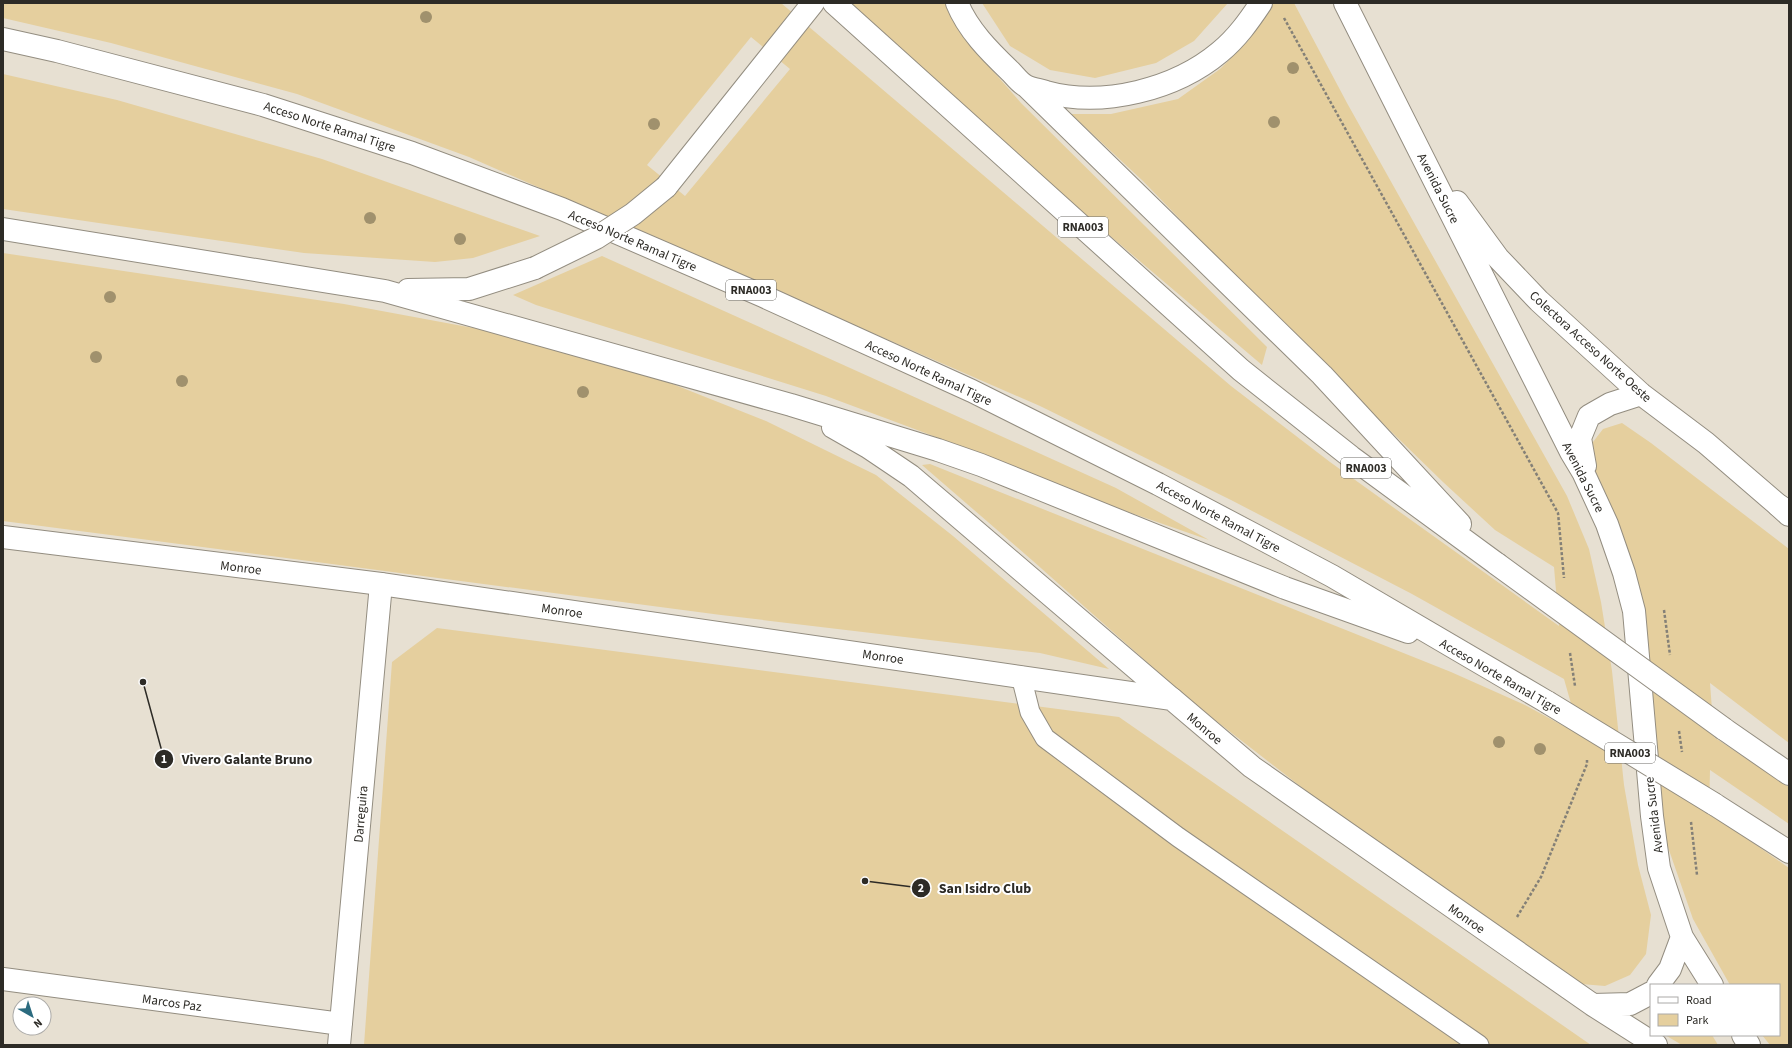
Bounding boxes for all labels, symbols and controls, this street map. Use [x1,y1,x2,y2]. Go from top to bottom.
street label: Acceso Norte Ramal Tigre [261,97,398,157]
street label: Avenida Sucre [1413,150,1464,227]
street label: Acceso Norte Ramal Tigre [566,206,700,276]
road number: RNA003 [1058,217,1108,237]
road number: RNA003 [726,280,776,300]
street label: Colectora Acceso Norte Oeste [1525,287,1655,407]
street label: Acceso Norte Ramal Tigre [862,336,995,410]
street label: Avenida Sucre [1558,439,1609,516]
road number: RNA003 [1341,458,1391,478]
street label: Acceso Norte Ramal Tigre [1153,477,1284,557]
street label: Monroe [219,557,263,579]
street label: Monroe [540,599,584,623]
street label: Acceso Norte Ramal Tigre [1436,635,1565,719]
street label: Monroe [861,645,905,669]
street label: Monroe [1183,709,1226,749]
road number: RNA003 [1605,743,1655,763]
callout: Vivero Galante Bruno [154,746,321,772]
text: Vivero Galante Bruno [181,750,313,770]
text: 1 [161,751,167,768]
street label: Avenida Sucre [1640,776,1668,854]
street label: Darreguira [350,785,372,843]
callout: San Isidro Club [911,875,1039,901]
text: San Isidro Club [939,879,1031,899]
text: 2 [918,880,924,897]
street label: Monroe [1444,900,1489,938]
legend [1650,984,1780,1036]
street label: Marcos Paz [141,990,203,1016]
text: Road [1686,992,1712,1009]
north arrow [12,996,52,1036]
text: Park [1686,1012,1708,1029]
text: N [30,1015,46,1032]

